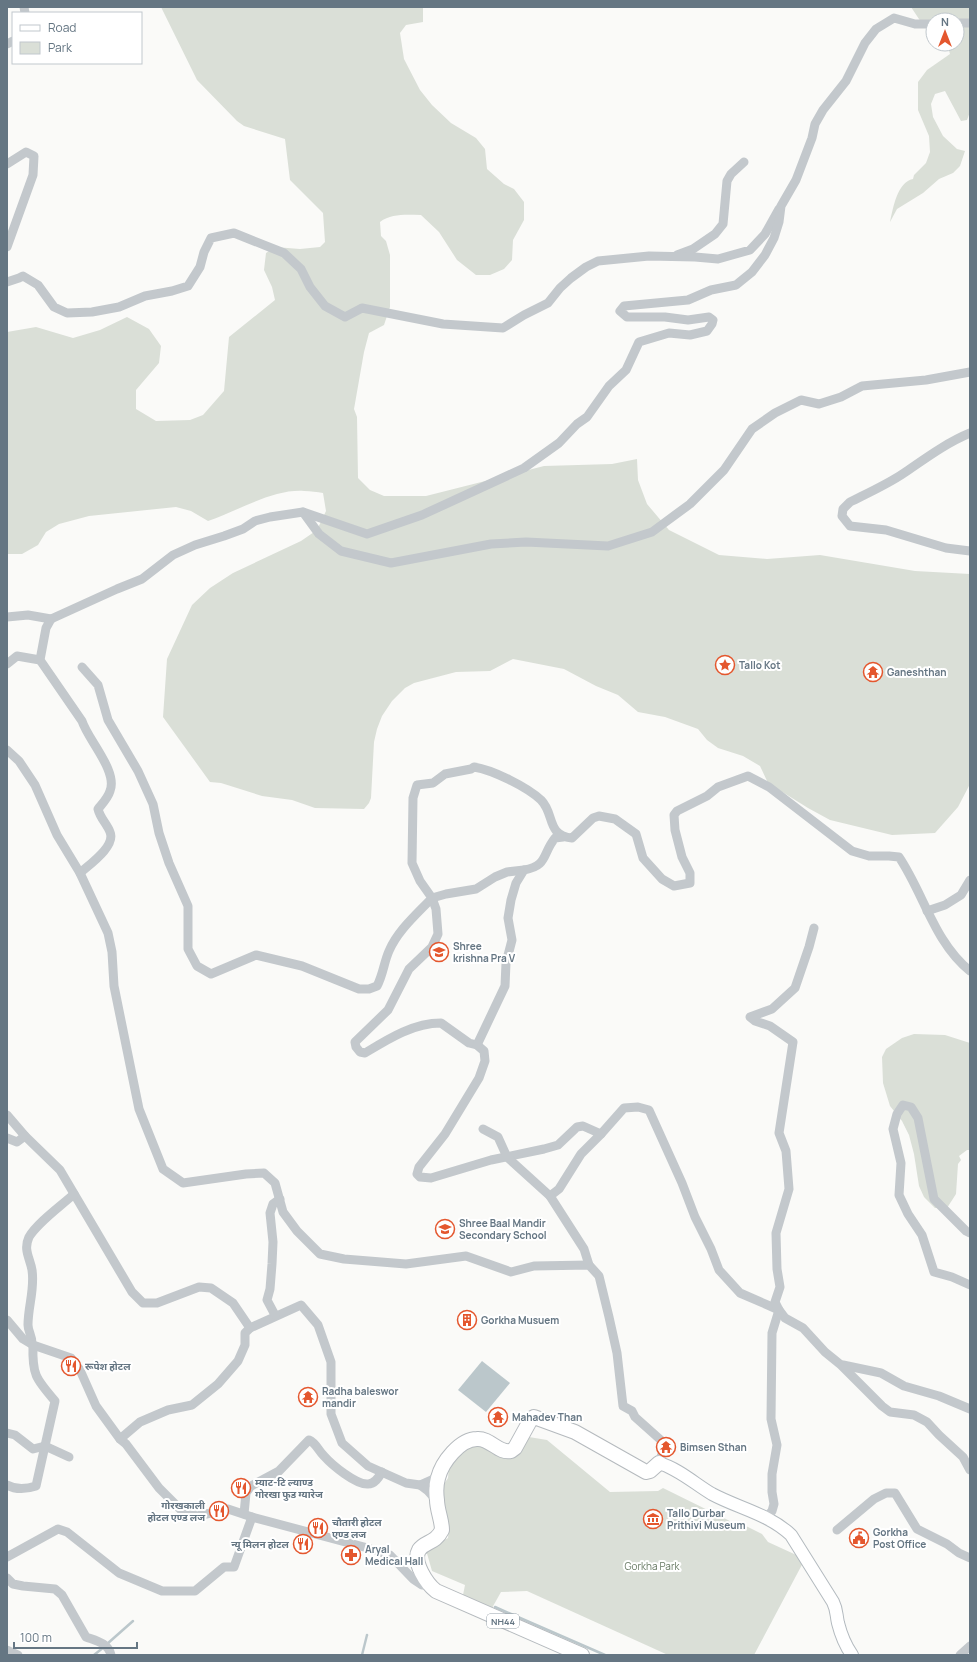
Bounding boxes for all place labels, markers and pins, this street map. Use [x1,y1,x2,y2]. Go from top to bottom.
place icon: Tallo Kot [714,654,736,676]
place label: Tallo Kot [739,658,781,672]
temple icon: Ganeshthan [862,661,884,683]
place label: Ganeshthan [887,665,947,679]
place label: Shree krishna Pra V [453,939,516,965]
school or university icon: Shree krishna Pra V [428,941,450,963]
place label: Shree Baal Mandir Secondary School [459,1216,547,1242]
school or university icon: Shree Baal Mandir Secondary School [434,1218,456,1240]
building icon: Gorkha Musuem [456,1309,478,1331]
place label: Gorkha Musuem [481,1313,559,1327]
restaurant icon: रूपेश होटल [60,1355,82,1377]
place label: रूपेश होटल [85,1359,131,1373]
place label: Radha baleswor mandir [322,1384,399,1410]
temple icon: Radha baleswor mandir [297,1386,319,1408]
temple icon: Mahadev Than [487,1406,509,1428]
place label: Mahadev Than [512,1410,582,1424]
temple icon: Bimsen Sthan [655,1436,677,1458]
place label: Bimsen Sthan [680,1440,747,1454]
place label: म्याट-टि ल्याण्ड गोरखा फुड ग्यारेज [255,1475,324,1501]
restaurant icon: म्याट-टि ल्याण्ड गोरखा फुड ग्यारेज [230,1477,252,1499]
place label: गोरखकाली होटल एण्ड लज [147,1498,206,1524]
restaurant icon: गोरखकाली होटल एण्ड लज [208,1500,230,1522]
place label: Tallo Durbar Prithivi Museum [667,1506,745,1532]
museum icon: Tallo Durbar Prithivi Museum [642,1508,664,1530]
place label: चौतारी होटल एण्ड लज [332,1515,382,1541]
restaurant icon: चौतारी होटल एण्ड लज [307,1517,329,1539]
place label: Gorkha Post Office [873,1525,926,1551]
public building icon: Gorkha Post Office [848,1527,870,1549]
restaurant icon: न्यू मिलन होटल [292,1533,314,1555]
place label: न्यू मिलन होटल [231,1537,290,1551]
place label: Aryal Medical Hall [365,1542,423,1568]
pharmacy icon: Aryal Medical Hall [340,1544,362,1566]

